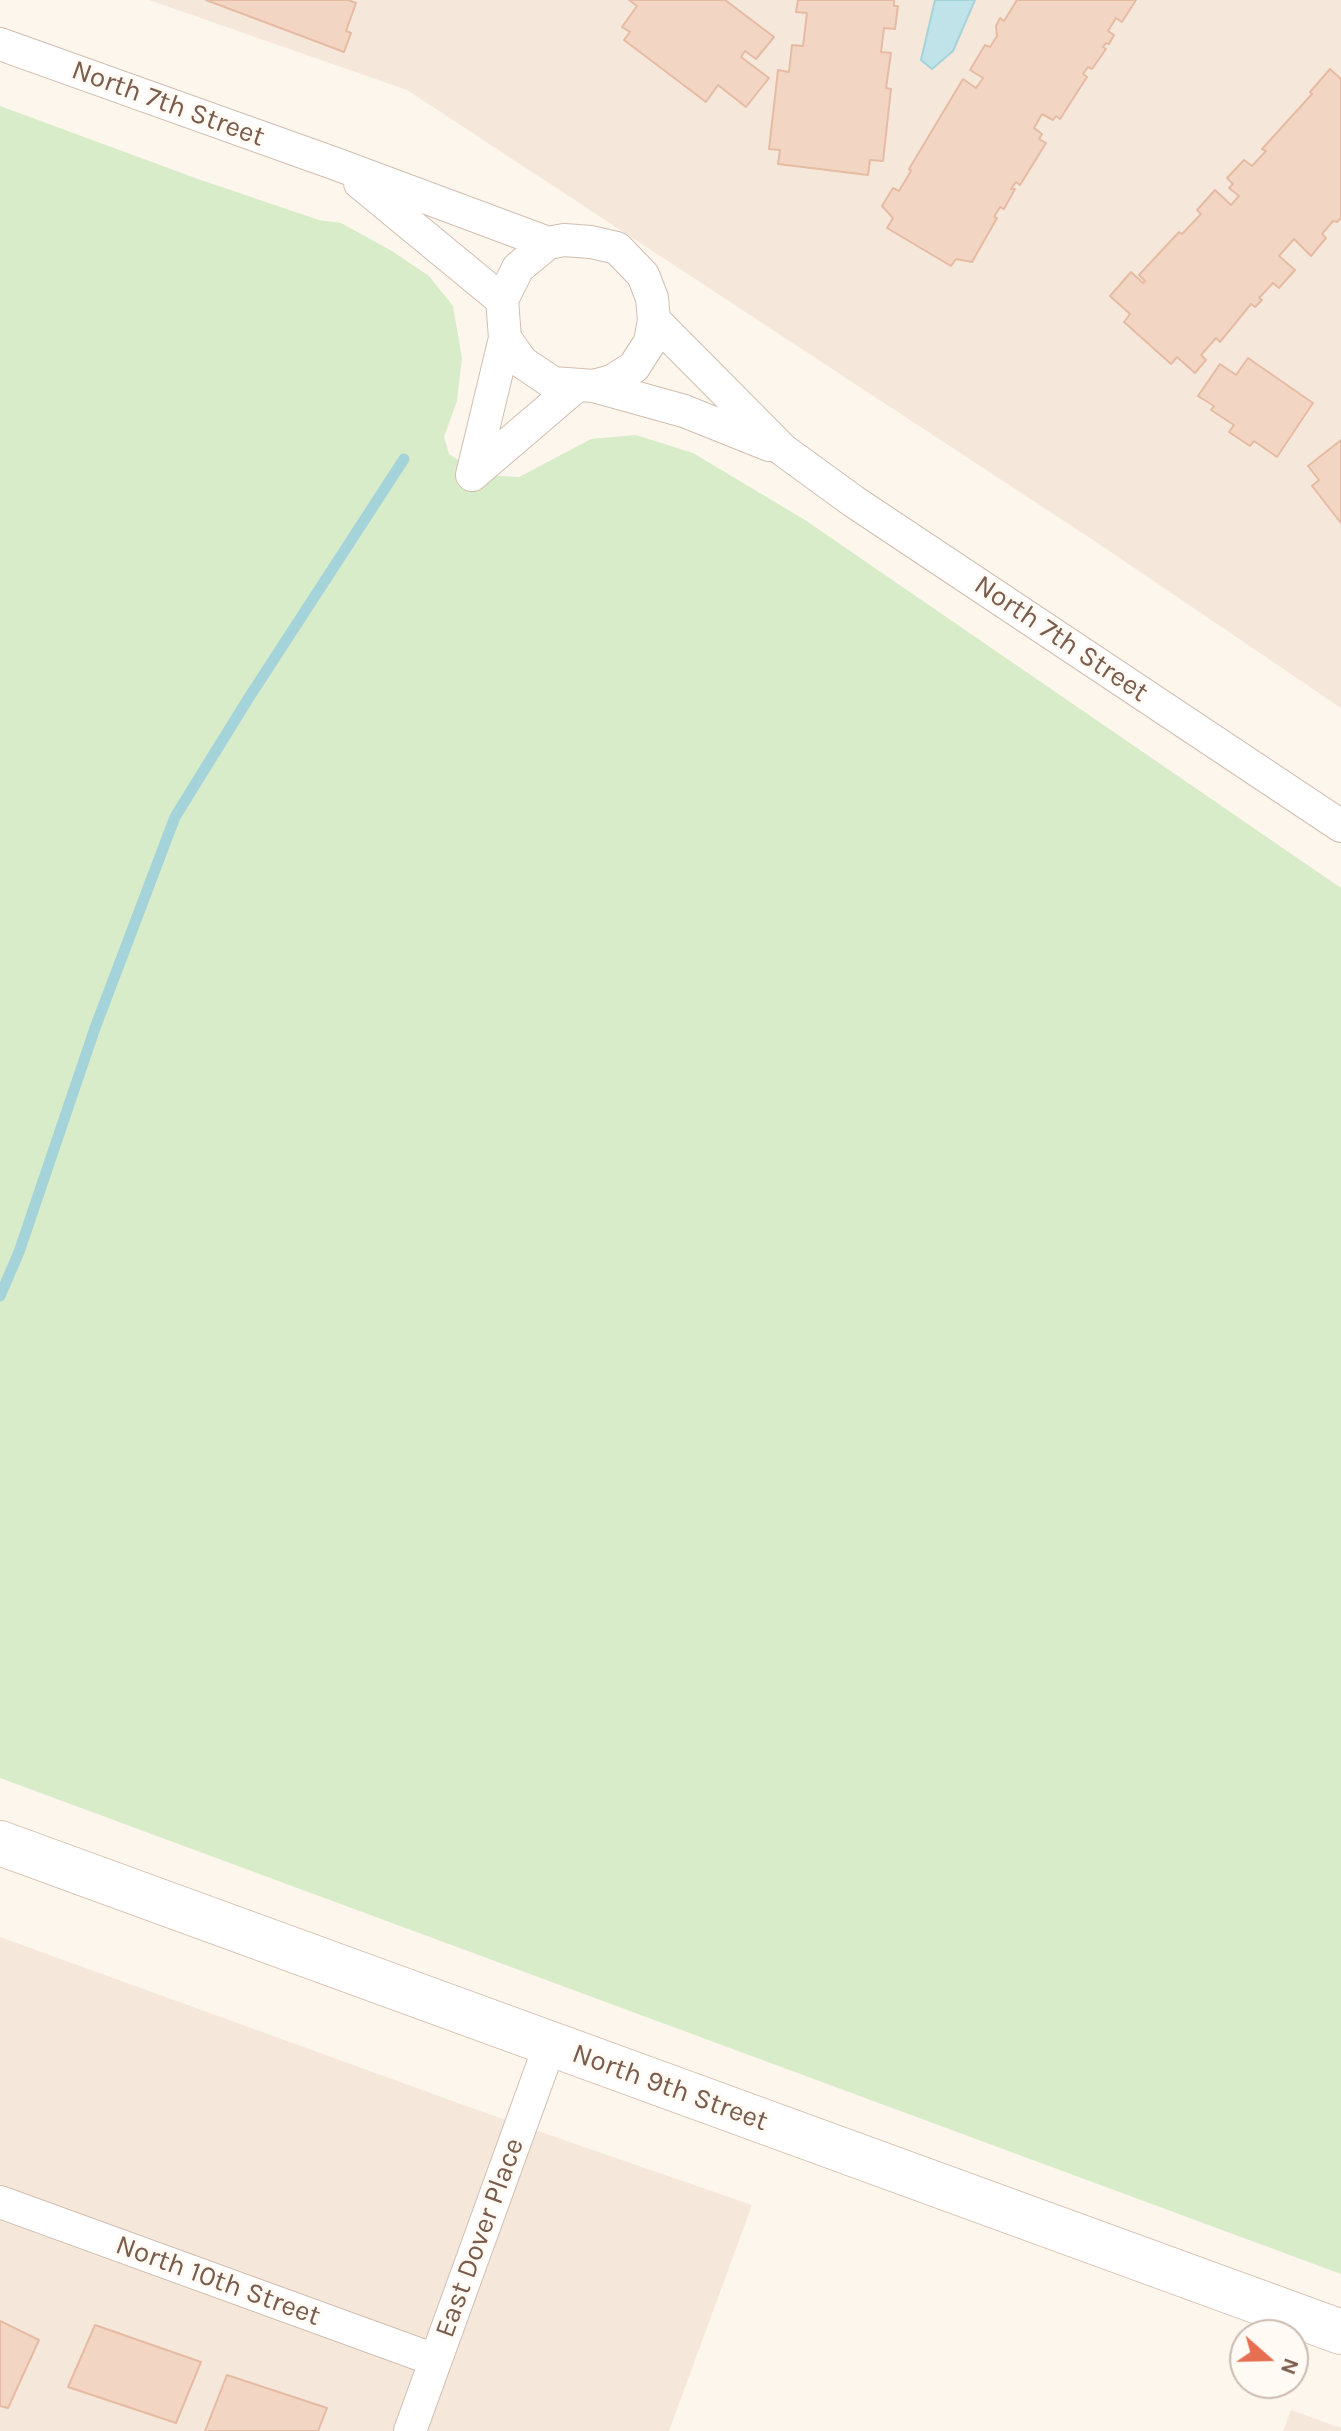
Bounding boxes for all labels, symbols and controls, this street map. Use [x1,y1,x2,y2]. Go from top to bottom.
street label: North 7th Street [67,54,269,154]
street label: North 7th Street [968,568,1154,710]
street label: North 9th Street [568,2037,772,2139]
street label: East Dover Place [428,2134,532,2342]
street label: North 10th Street [111,2228,325,2334]
north arrow [1229,2319,1309,2399]
text: N [1275,2355,1305,2378]

